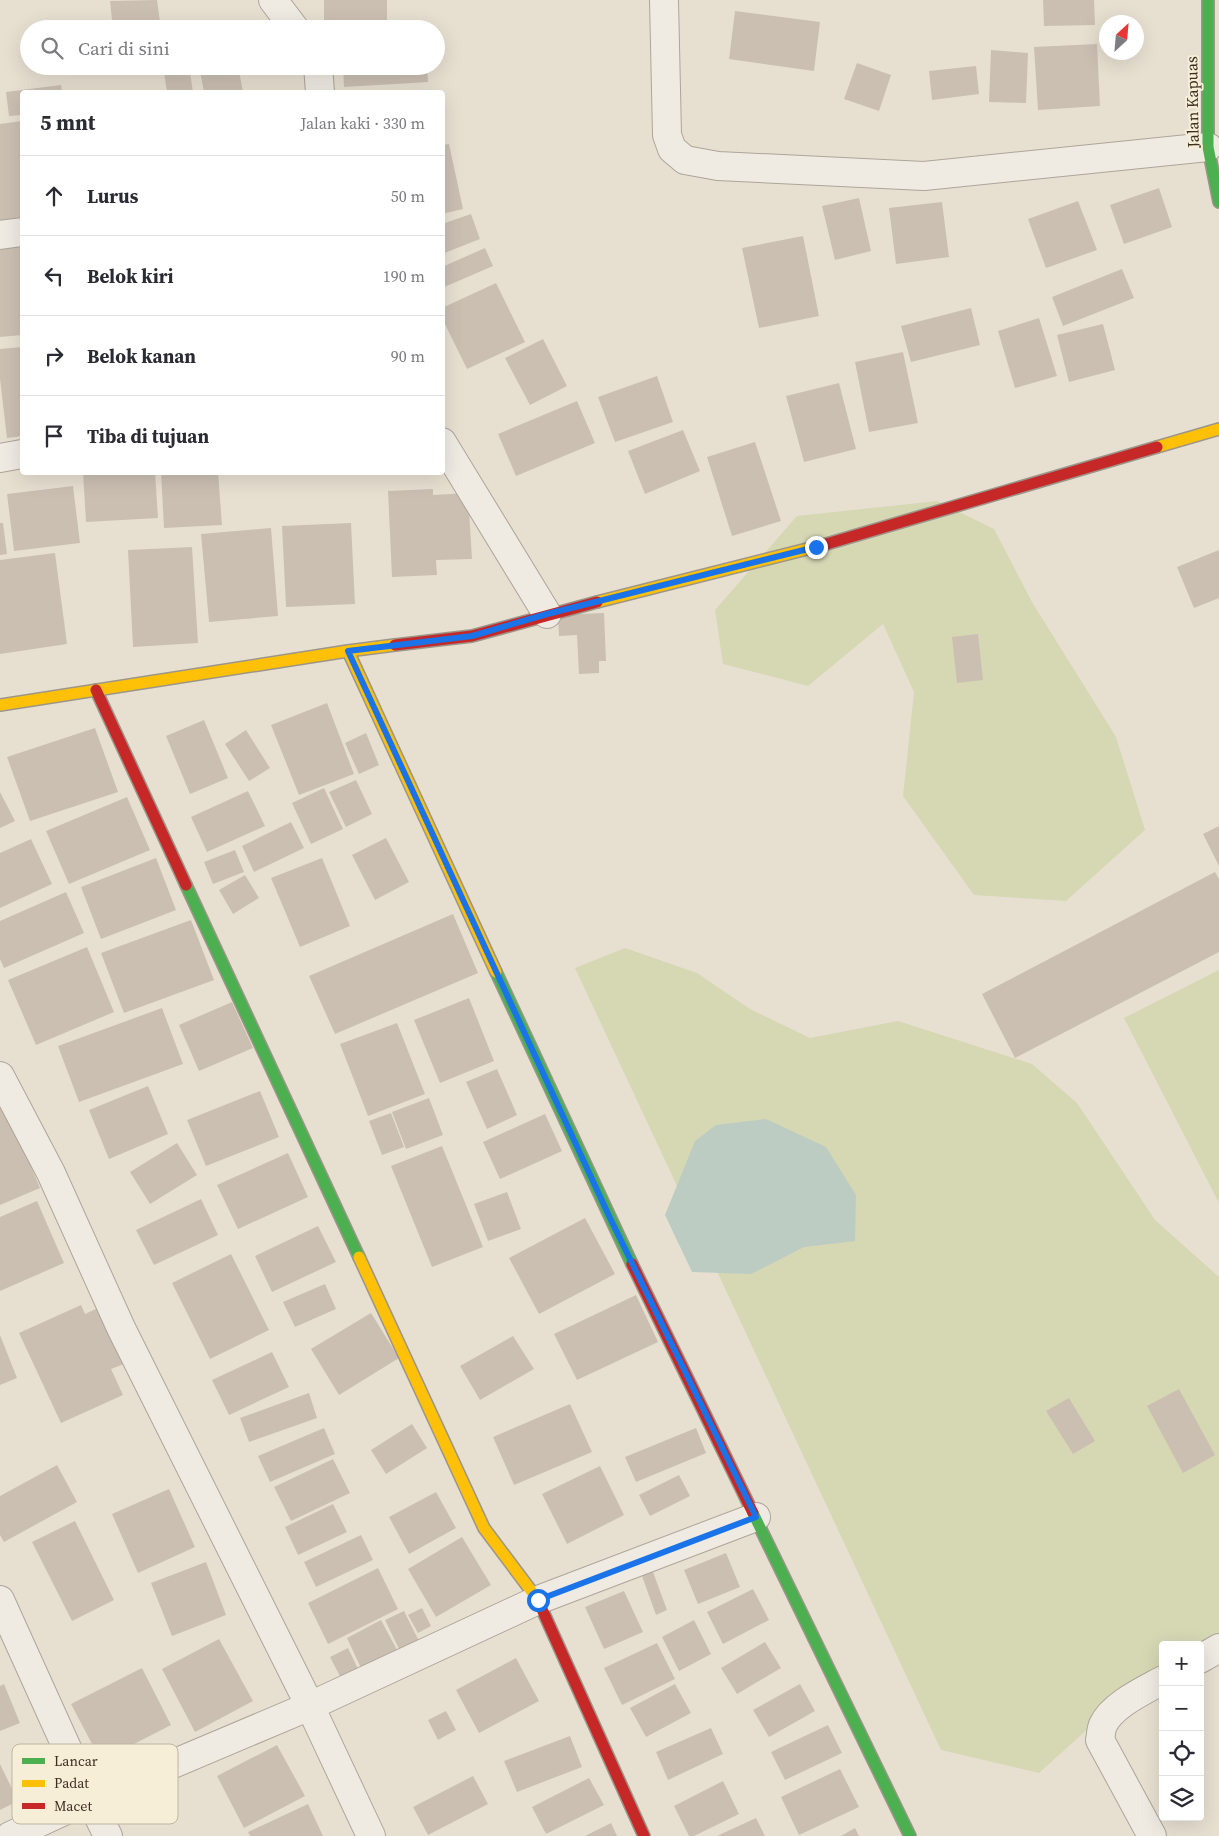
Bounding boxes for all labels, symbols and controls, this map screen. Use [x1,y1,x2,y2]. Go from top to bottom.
north arrow [1099,15,1144,60]
search box [20,20,445,75]
icon: search [38,34,66,62]
text: Cari di sini [78,35,170,61]
street label: Jalan Kapuas [1180,56,1204,149]
text: 5 mnt [40,108,95,137]
text: Jalan kaki · 330 m [300,112,425,134]
icon: ahead [40,182,68,210]
text: Lurus [87,183,138,209]
text: 50 m [391,185,425,207]
icon: left [40,262,68,290]
text: Belok kiri [87,263,174,289]
text: 190 m [383,265,425,287]
icon: right [40,342,68,370]
text: Belok kanan [87,343,196,369]
text: 90 m [391,345,425,367]
icon: arrive [40,422,68,450]
text: Tiba di tujuan [87,423,209,449]
route end [805,536,828,559]
route start [527,1589,550,1612]
map controls [1159,1641,1204,1821]
button: + [1159,1641,1204,1686]
button: − [1159,1686,1204,1731]
button: locate [1159,1731,1204,1776]
legend [12,1744,178,1824]
text: Lancar [54,1751,98,1771]
text: Padat [54,1773,89,1793]
button: layers [1159,1776,1204,1821]
text: Macet [54,1796,92,1816]

